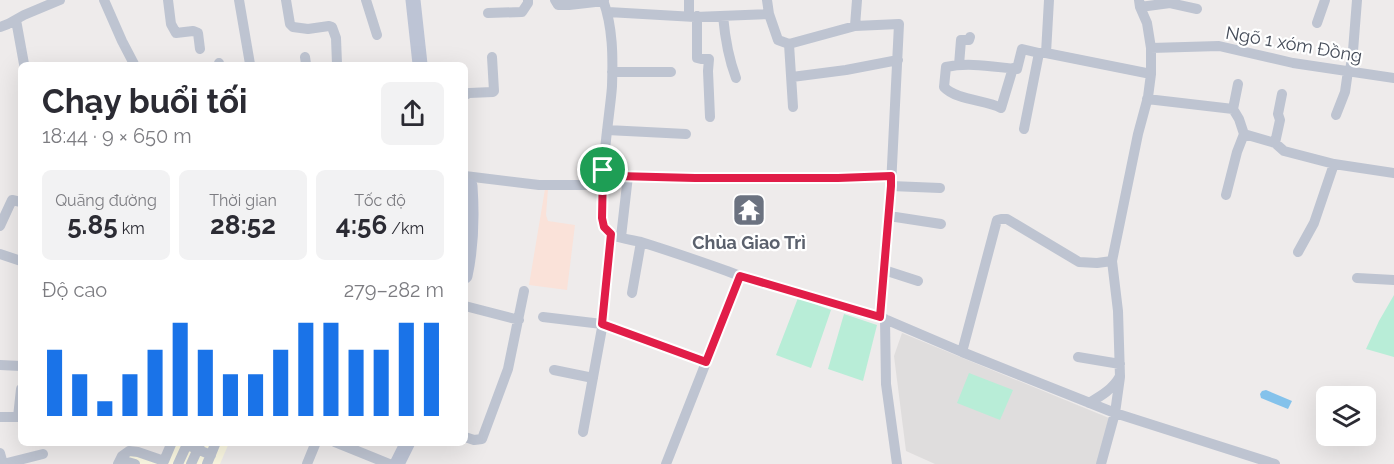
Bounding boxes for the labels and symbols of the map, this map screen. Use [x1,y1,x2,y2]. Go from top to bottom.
street label: Ngõ 1 xóm Đồng [1224,22,1364,66]
pin [577,144,628,195]
temple icon: Chùa Giao Trì [731,192,767,228]
place label: Chùa Giao Trì [692,232,806,253]

